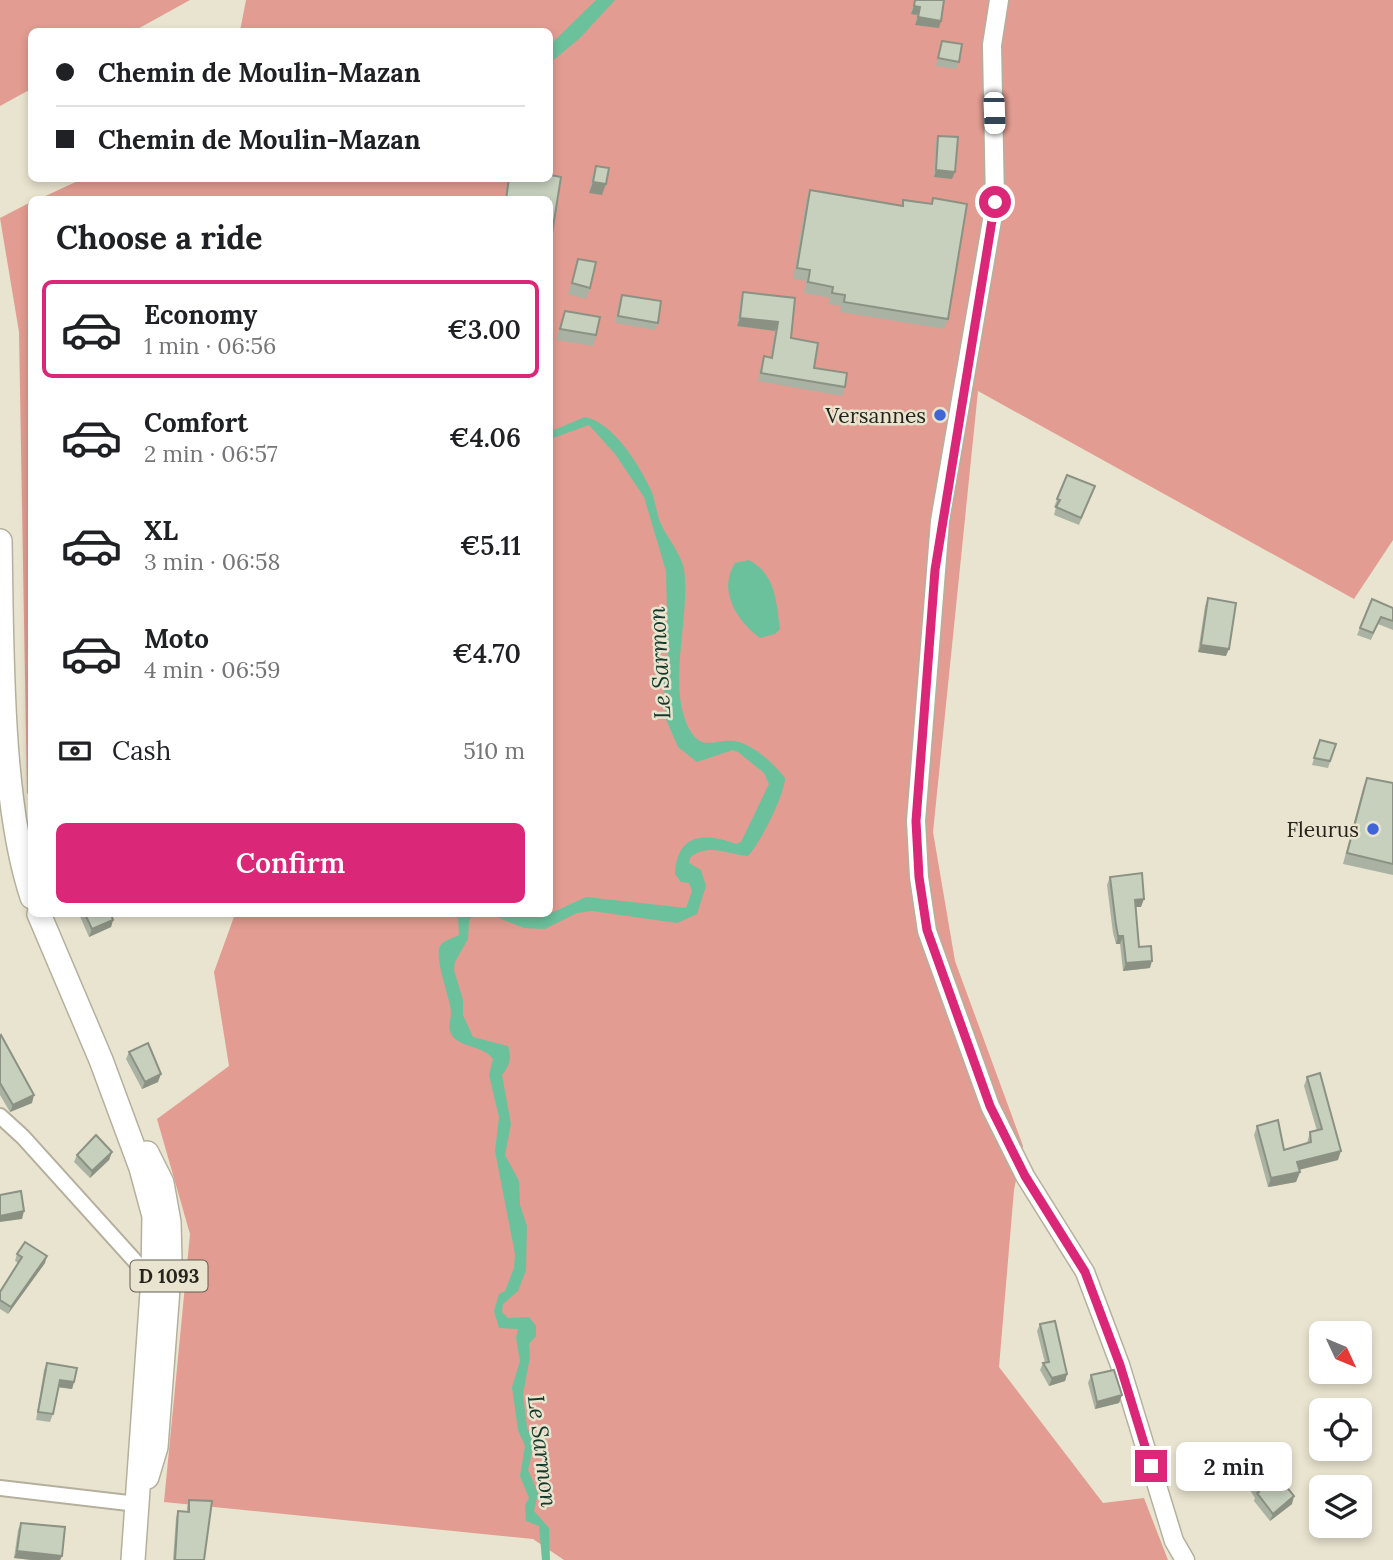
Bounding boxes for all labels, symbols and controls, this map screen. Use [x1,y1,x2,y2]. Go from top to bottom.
text: Chemin de Moulin-Mazan [98,56,421,89]
car [983,92,1006,134]
text: Chemin de Moulin-Mazan [98,123,421,156]
route start [979,186,1011,218]
text: Choose a ride [56,217,263,258]
icon: car [60,298,123,361]
text: Economy [144,298,257,331]
text: €3.00 [447,313,521,346]
text: 1 min · 06:56 [144,331,276,360]
place label: Versannes [824,402,926,429]
icon: car [60,406,123,469]
text: Comfort [144,406,248,439]
marker: Versannes [932,407,948,423]
text: €4.06 [449,421,521,454]
text: 2 min · 06:57 [144,439,278,468]
icon: car [60,514,123,577]
text: XL [144,514,178,547]
text: €5.11 [460,529,521,562]
text: 3 min · 06:58 [144,547,280,576]
water label: Le Sarmon [642,606,676,720]
icon: car [60,622,123,685]
text: Moto [144,622,209,655]
text: €4.70 [452,637,521,670]
text: 4 min · 06:59 [144,655,281,684]
icon: cash [56,732,94,770]
text: Cash [112,734,171,767]
text: 510 m [463,736,525,765]
place label: Fleurus [1287,816,1359,843]
marker: Fleurus [1365,821,1381,837]
button: Confirm [56,823,525,903]
road number: D 1093 [130,1260,208,1292]
north arrow [1309,1321,1372,1384]
map controls [1309,1321,1372,1538]
water label: Le Sarmon [522,1393,564,1509]
button: locate [1309,1398,1372,1461]
callout: 2 min [1176,1442,1291,1490]
route end [1135,1450,1167,1482]
text: 2 min [1204,1452,1264,1481]
button: layers [1309,1475,1372,1538]

